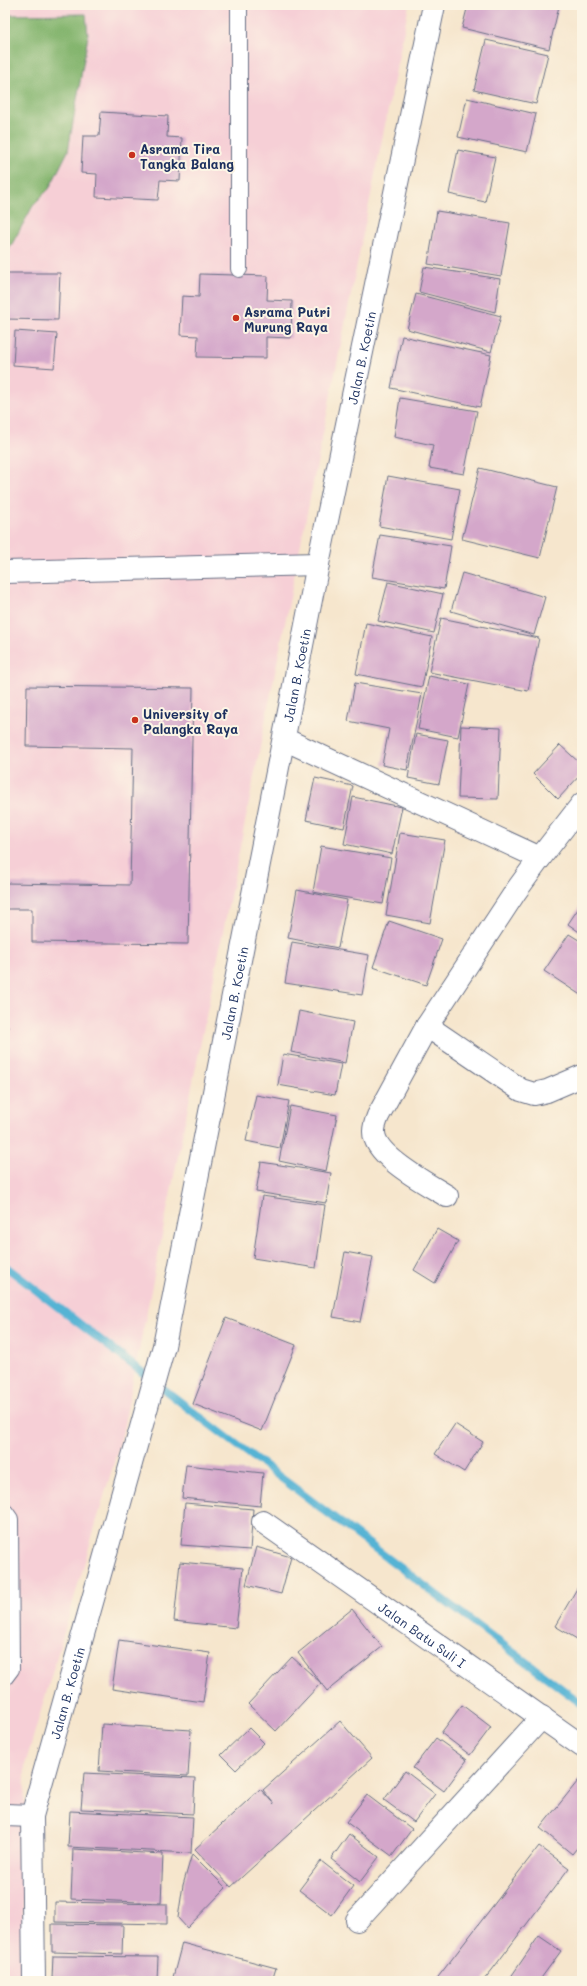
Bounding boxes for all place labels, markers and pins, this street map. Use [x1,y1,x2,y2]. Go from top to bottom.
place label: Asrama Tira Tangka Balang [140,140,234,172]
marker: Asrama Tira Tangka Balang [127,150,137,160]
place label: Asrama Putri Murung Raya [244,303,331,336]
marker: Asrama Putri Murung Raya [231,313,241,323]
place label: University of Palangka Raya [143,705,238,738]
marker: University of Palangka Raya [130,715,140,725]

